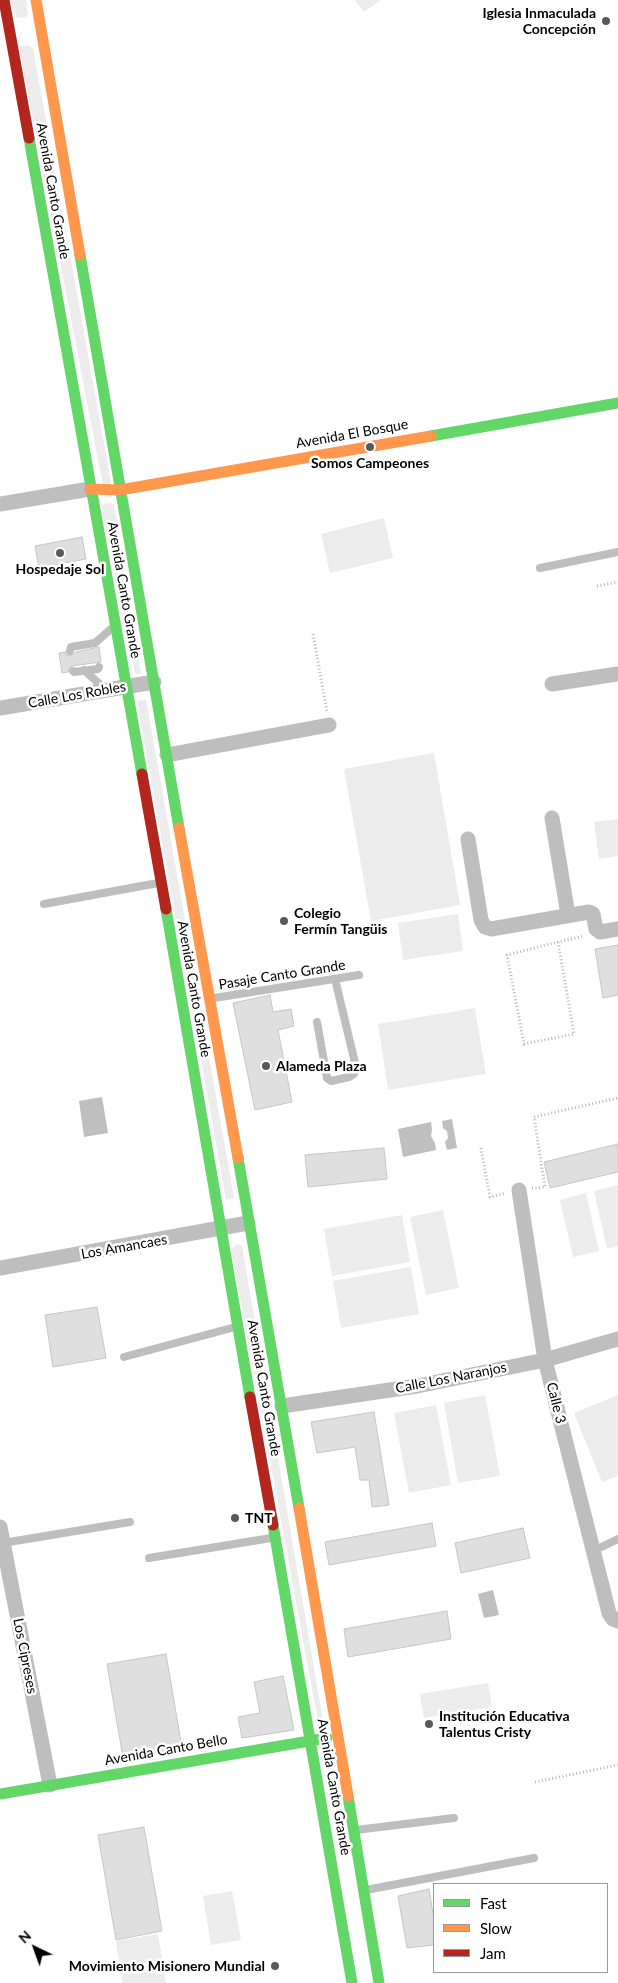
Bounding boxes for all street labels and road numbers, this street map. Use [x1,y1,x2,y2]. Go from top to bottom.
street label: Avenida Canto Grande [33,121,73,261]
street label: Avenida El Bosque [295,416,409,452]
street label: Avenida Canto Grande [104,520,144,660]
street label: Calle Los Robles [27,678,127,712]
street label: Avenida Canto Grande [174,919,214,1059]
street label: Pasaje Canto Grande [217,957,347,993]
street label: Los Amancaes [80,1231,168,1263]
street label: Avenida Canto Grande [244,1318,284,1458]
street label: Calle Los Naranjos [394,1359,508,1397]
street label: Calle 3 [543,1381,569,1425]
street label: Los Cipreses [9,1617,41,1695]
street label: Avenida Canto Grande [314,1717,354,1857]
street label: Avenida Canto Bello [103,1731,229,1769]

